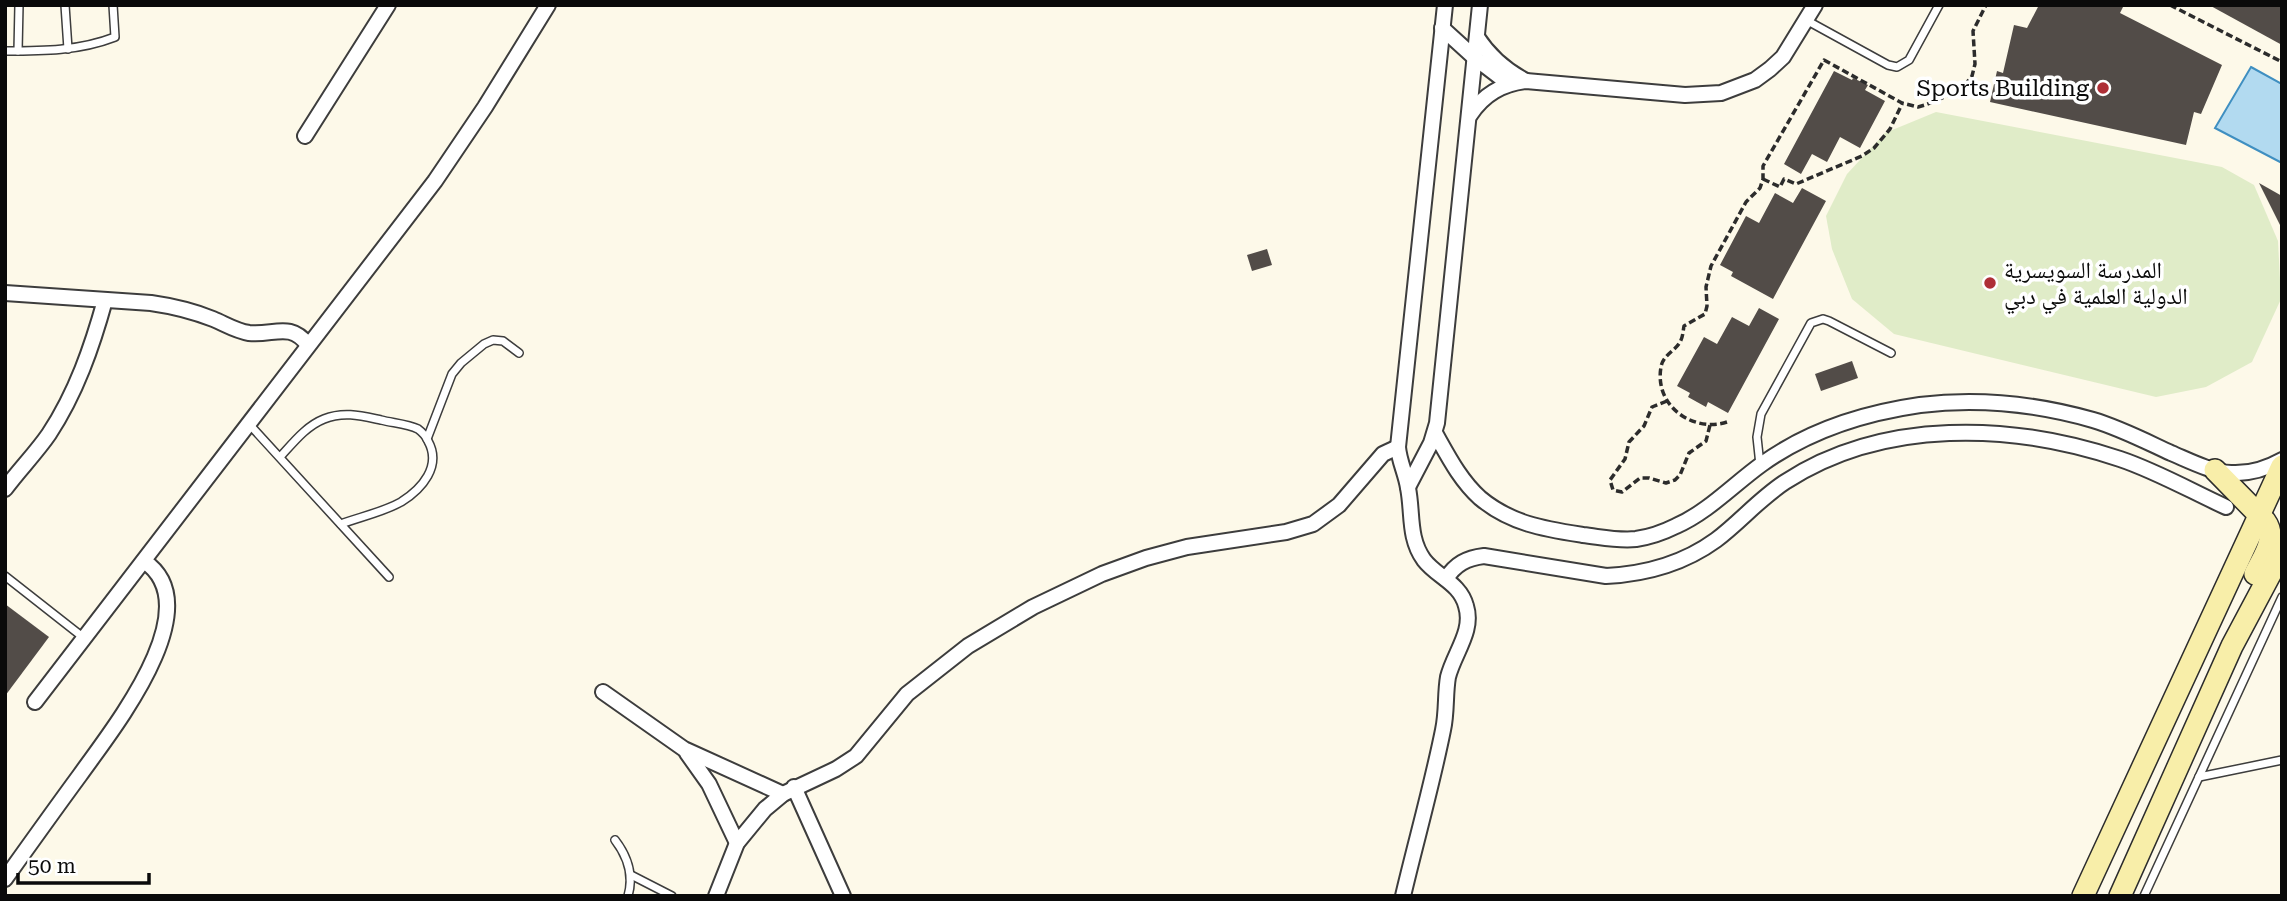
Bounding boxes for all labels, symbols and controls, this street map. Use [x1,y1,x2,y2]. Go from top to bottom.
place label: Sports Building [1916,75,2089,102]
marker: Sports Building [2095,80,2111,96]
place label: المدرسة السويسرية الدولية العلمية في دبي [2004,257,2188,314]
marker: المدرسة السويسرية الدولية العلمية في دبي [1982,275,1998,291]
scale bar [18,842,149,886]
text: 50 m [28,854,76,878]

